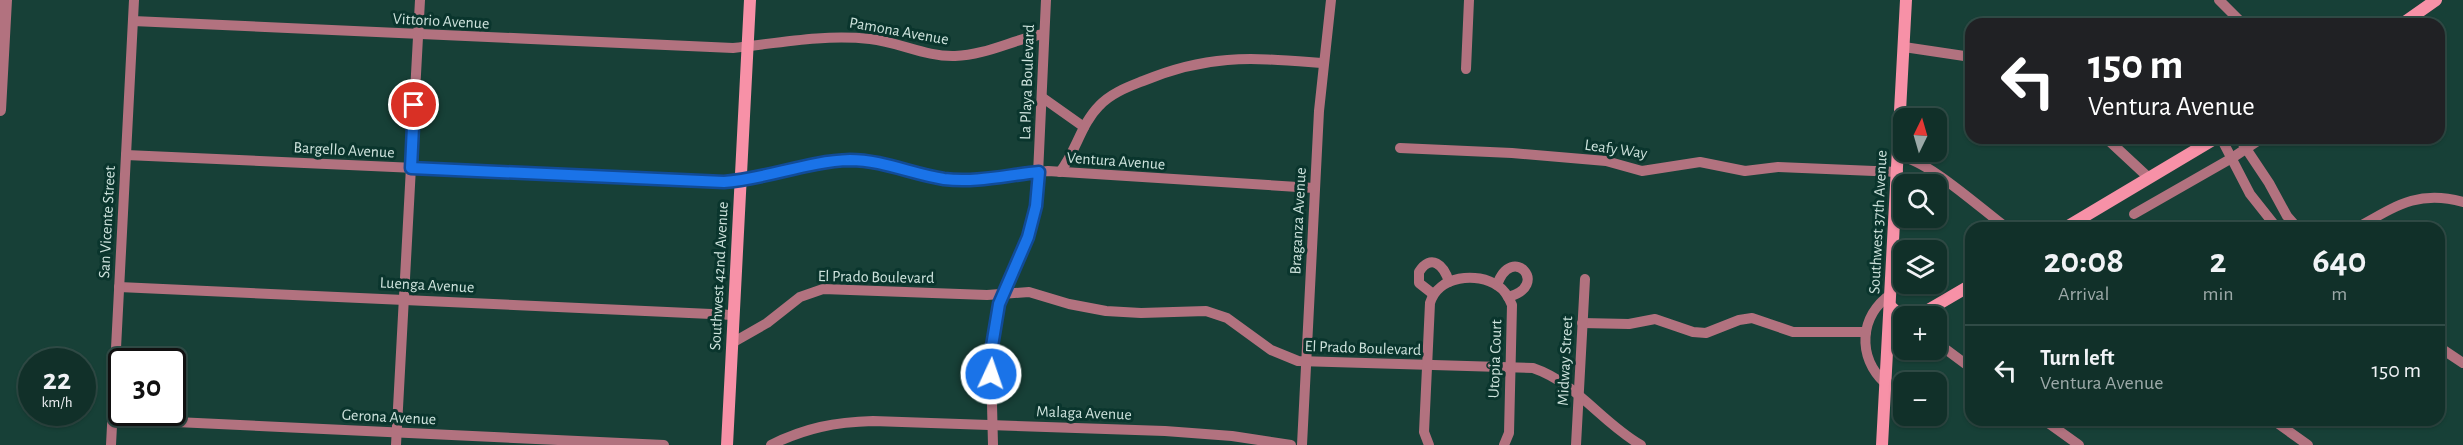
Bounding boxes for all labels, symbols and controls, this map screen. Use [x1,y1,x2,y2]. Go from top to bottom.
street label: Vittorio Avenue [392,10,490,32]
street label: Pamona Avenue [848,14,950,48]
street label: La Playa Boulevard [1017,24,1038,140]
icon: left [1989,42,2067,120]
text: 150 m [2088,44,2183,86]
pin [388,79,439,130]
icon: arrive [397,88,430,121]
text: Ventura Avenue [2088,93,2255,120]
north arrow [1893,108,1947,162]
map controls [1893,108,1947,426]
street label: Leafy Way [1584,137,1649,162]
street label: Bargello Avenue [293,139,395,161]
street label: Ventura Avenue [1066,150,1166,172]
street label: Southwest 37th Avenue [1866,150,1890,294]
street label: San Vicente Street [96,165,118,279]
street label: Braganza Avenue [1287,167,1309,275]
button: search [1893,174,1947,228]
street label: Southwest 42nd Avenue [707,201,731,351]
button: layers [1893,240,1947,294]
text: 20:08 [2044,243,2124,279]
text: 2 [2210,243,2227,279]
text: 640 [2312,243,2366,279]
street label: El Prado Boulevard [818,268,934,286]
street label: Luenga Avenue [379,275,475,295]
text: Arrival [2058,284,2109,304]
text: min [2203,284,2234,304]
text: m [2331,284,2347,304]
button: + [1893,306,1947,360]
street label: Midway Street [1555,316,1576,406]
street label: Utopia Court [1486,319,1504,399]
street label: El Prado Boulevard [1304,338,1422,358]
position arrow [959,342,1023,406]
text: Turn left [2040,347,2114,369]
speed limit sign: 30 [108,348,186,426]
icon: left [1989,354,2022,387]
text: 150 m [2371,359,2421,381]
text: 22 [43,365,71,395]
button: − [1893,372,1947,426]
text: Ventura Avenue [2040,373,2163,393]
text: km/h [42,395,72,410]
street label: Malaga Avenue [1036,403,1132,423]
street label: Gerona Avenue [341,407,437,427]

